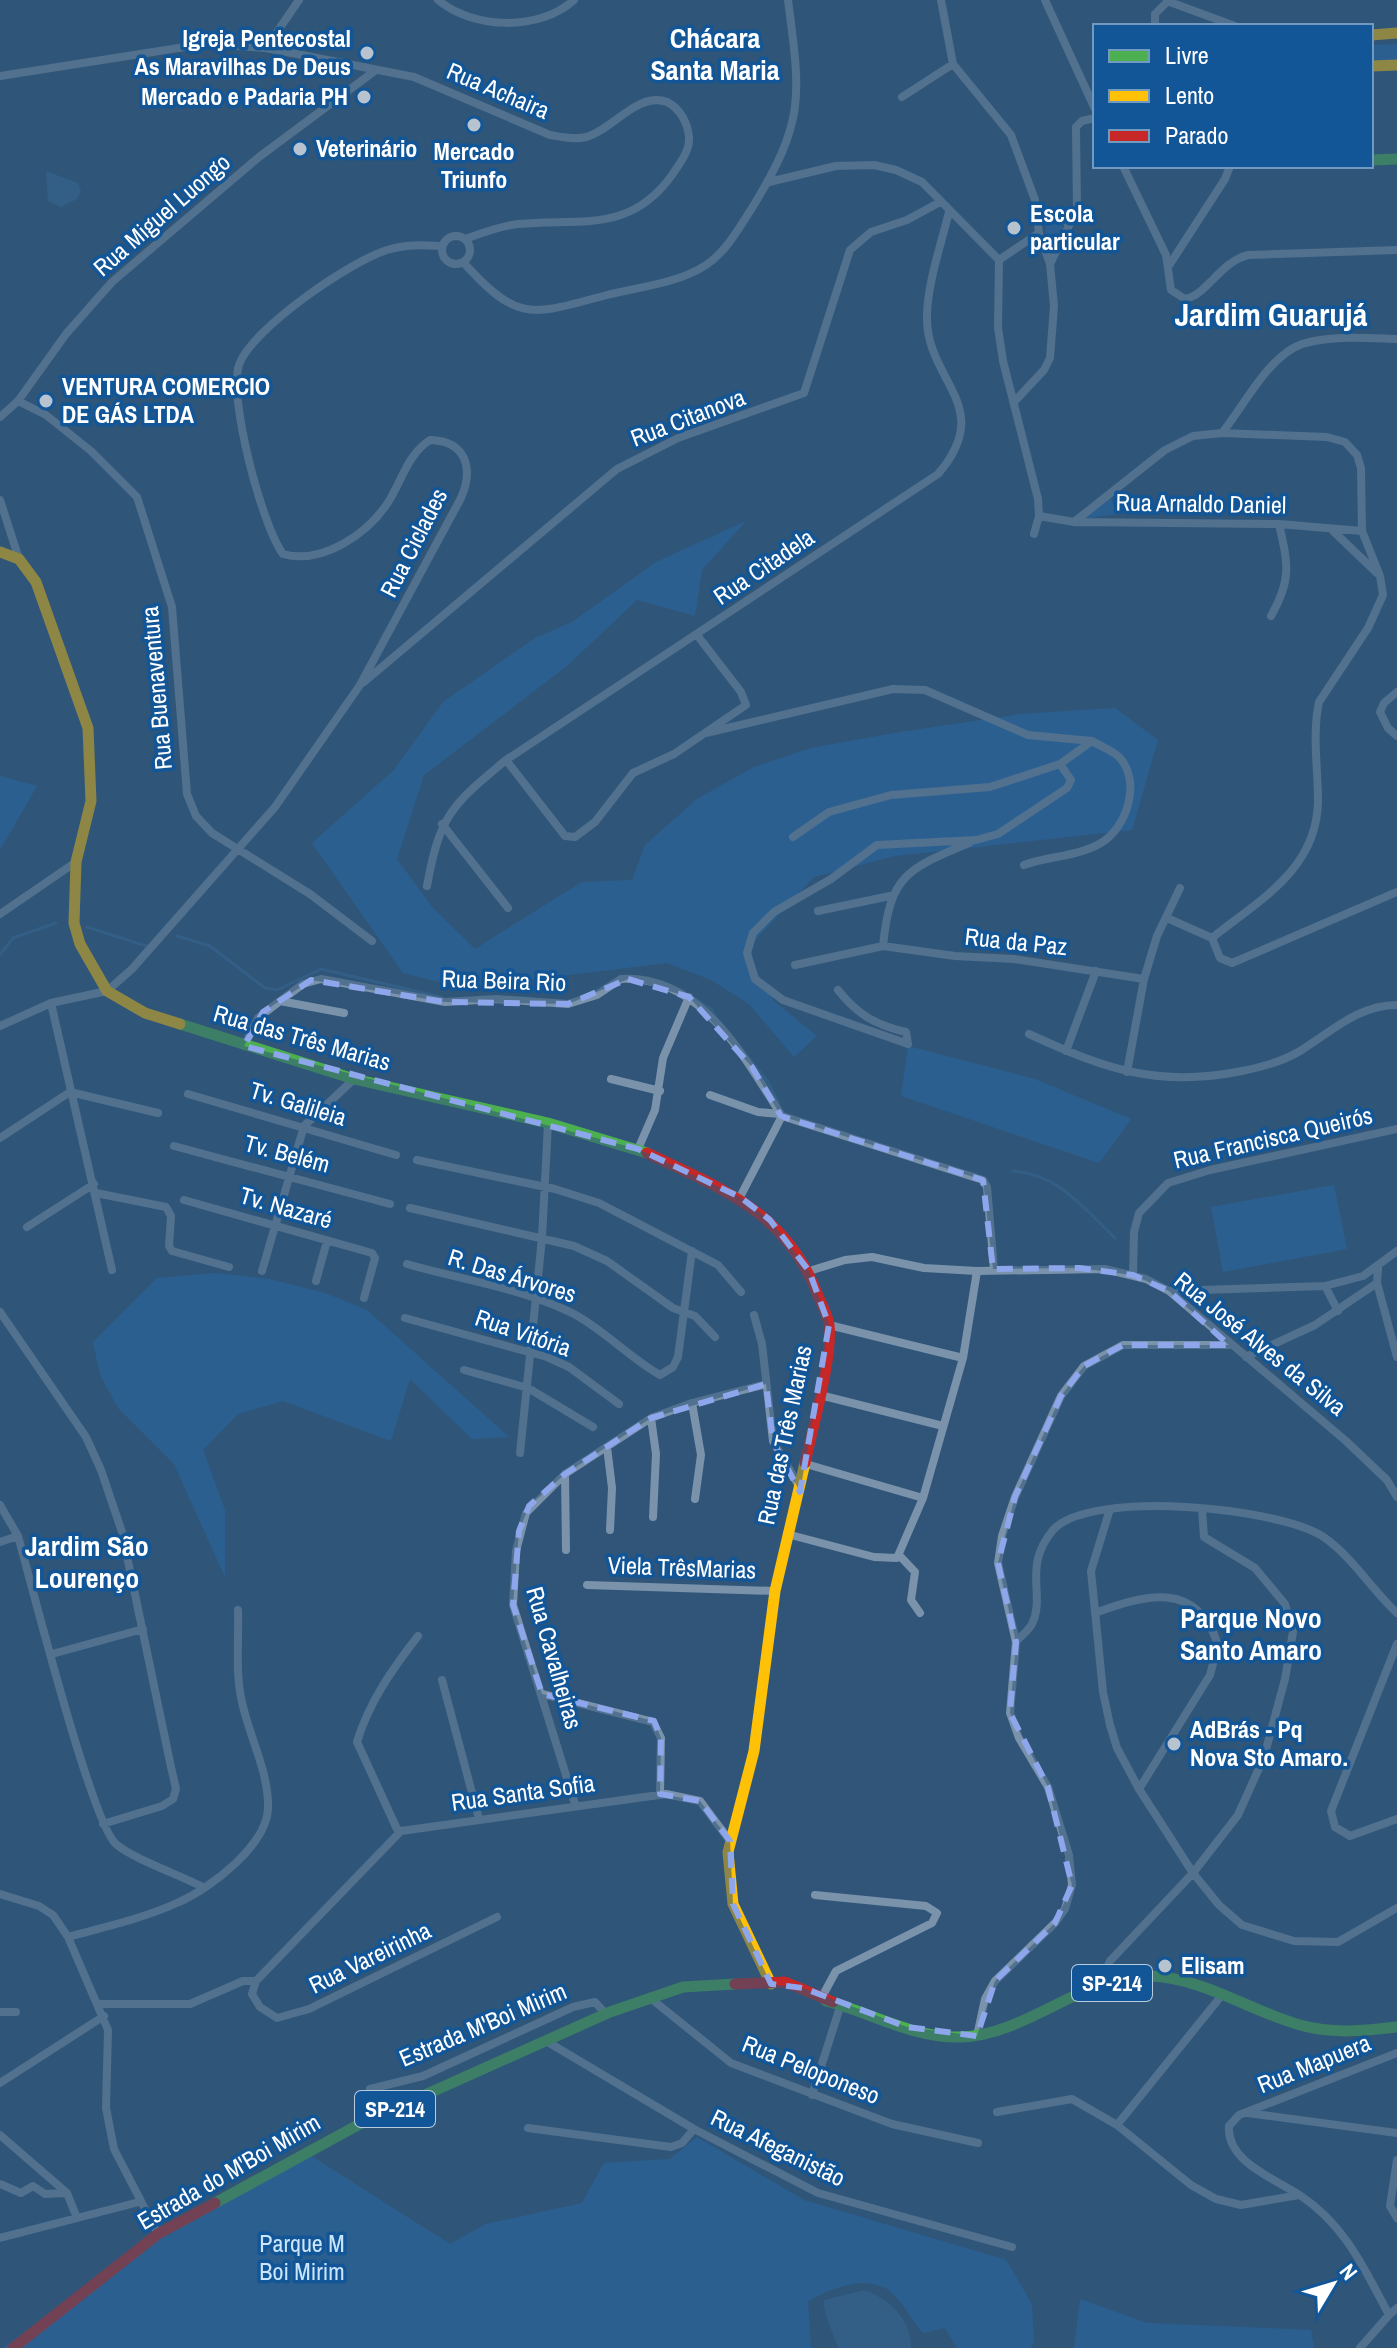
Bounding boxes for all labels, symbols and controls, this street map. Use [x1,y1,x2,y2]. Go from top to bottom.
district label: Chácara Santa Maria [651,19,780,89]
place label: Igreja Pentecostal As Maravilhas De Deus [134,22,351,82]
legend [1093,24,1373,168]
text: Livre [1165,39,1209,71]
marker: Igreja Pentecostal As Maravilhas De Deus [358,44,376,62]
street label: Rua Achaira [442,54,555,126]
text: Lento [1165,79,1214,111]
place label: Mercado e Padaria PH [141,80,348,112]
marker: Mercado e Padaria PH [355,88,373,106]
marker: Mercado Triunfo [465,116,483,134]
text: Parado [1165,119,1228,151]
place label: Veterinário [316,132,417,164]
place label: Mercado Triunfo [434,135,514,195]
marker: Veterinário [291,140,309,158]
street label: Rua Miguel Luongo [86,146,237,283]
place label: Escola particular [1030,197,1120,257]
marker: Escola particular [1005,219,1023,237]
district label: Jardim Guarujá [1175,293,1368,336]
place label: VENTURA COMERCIO DE GÁS LTDA [62,370,270,430]
street label: Rua Citanova [626,381,750,454]
marker: VENTURA COMERCIO DE GÁS LTDA [37,392,55,410]
street label: Rua Ciclades [372,483,454,602]
street label: Rua Arnaldo Daniel [1115,486,1287,520]
street label: Rua Citadela [707,521,820,612]
street label: Rua Buenaventura [133,605,179,771]
street label: Rua da Paz [963,920,1069,962]
street label: Rua Beira Rio [441,962,567,998]
street label: Rua das Três Marias [210,996,394,1078]
street label: Tv. Galileia [246,1073,350,1133]
street label: Rua Francisca Queirós [1170,1099,1375,1175]
street label: Tv. Belém [241,1126,333,1180]
street label: Tv. Nazaré [236,1179,336,1235]
street label: R. Das Árvores [444,1240,580,1310]
street label: Rua José Alves da Silva [1168,1264,1353,1422]
street label: Rua Vitória [471,1301,575,1363]
street label: Rua das Três Marias [749,1342,819,1527]
district label: Jardim São Lourenço [25,1527,149,1597]
street label: Viela TrêsMarias [607,1548,757,1586]
street label: Rua Cavalheiras [519,1583,591,1733]
district label: Parque Novo Santo Amaro [1180,1599,1322,1669]
place label: AdBrás - Pq Nova Sto Amaro. [1190,1713,1348,1773]
marker: AdBrás - Pq Nova Sto Amaro. [1165,1735,1183,1753]
street label: Rua Santa Sofia [449,1766,597,1818]
street label: Rua Vareirinha [303,1914,436,2000]
place label: Elisam [1181,1949,1244,1981]
marker: Elisam [1156,1957,1174,1975]
road number: SP-214 [1072,1965,1152,2001]
street label: Estrada M'Boi Mirim [394,1974,571,2074]
street label: Rua Mapuera [1252,2026,1375,2100]
street label: Rua Peloponeso [738,2027,885,2111]
road number: SP-214 [355,2091,435,2127]
street label: Rua Afeganistão [706,2101,851,2193]
street label: Estrada do M'Boi Mirim [131,2106,326,2237]
park label: Parque M Boi Mirim [259,2227,345,2287]
north arrow [1293,2244,1373,2324]
text: N [1333,2257,1365,2286]

